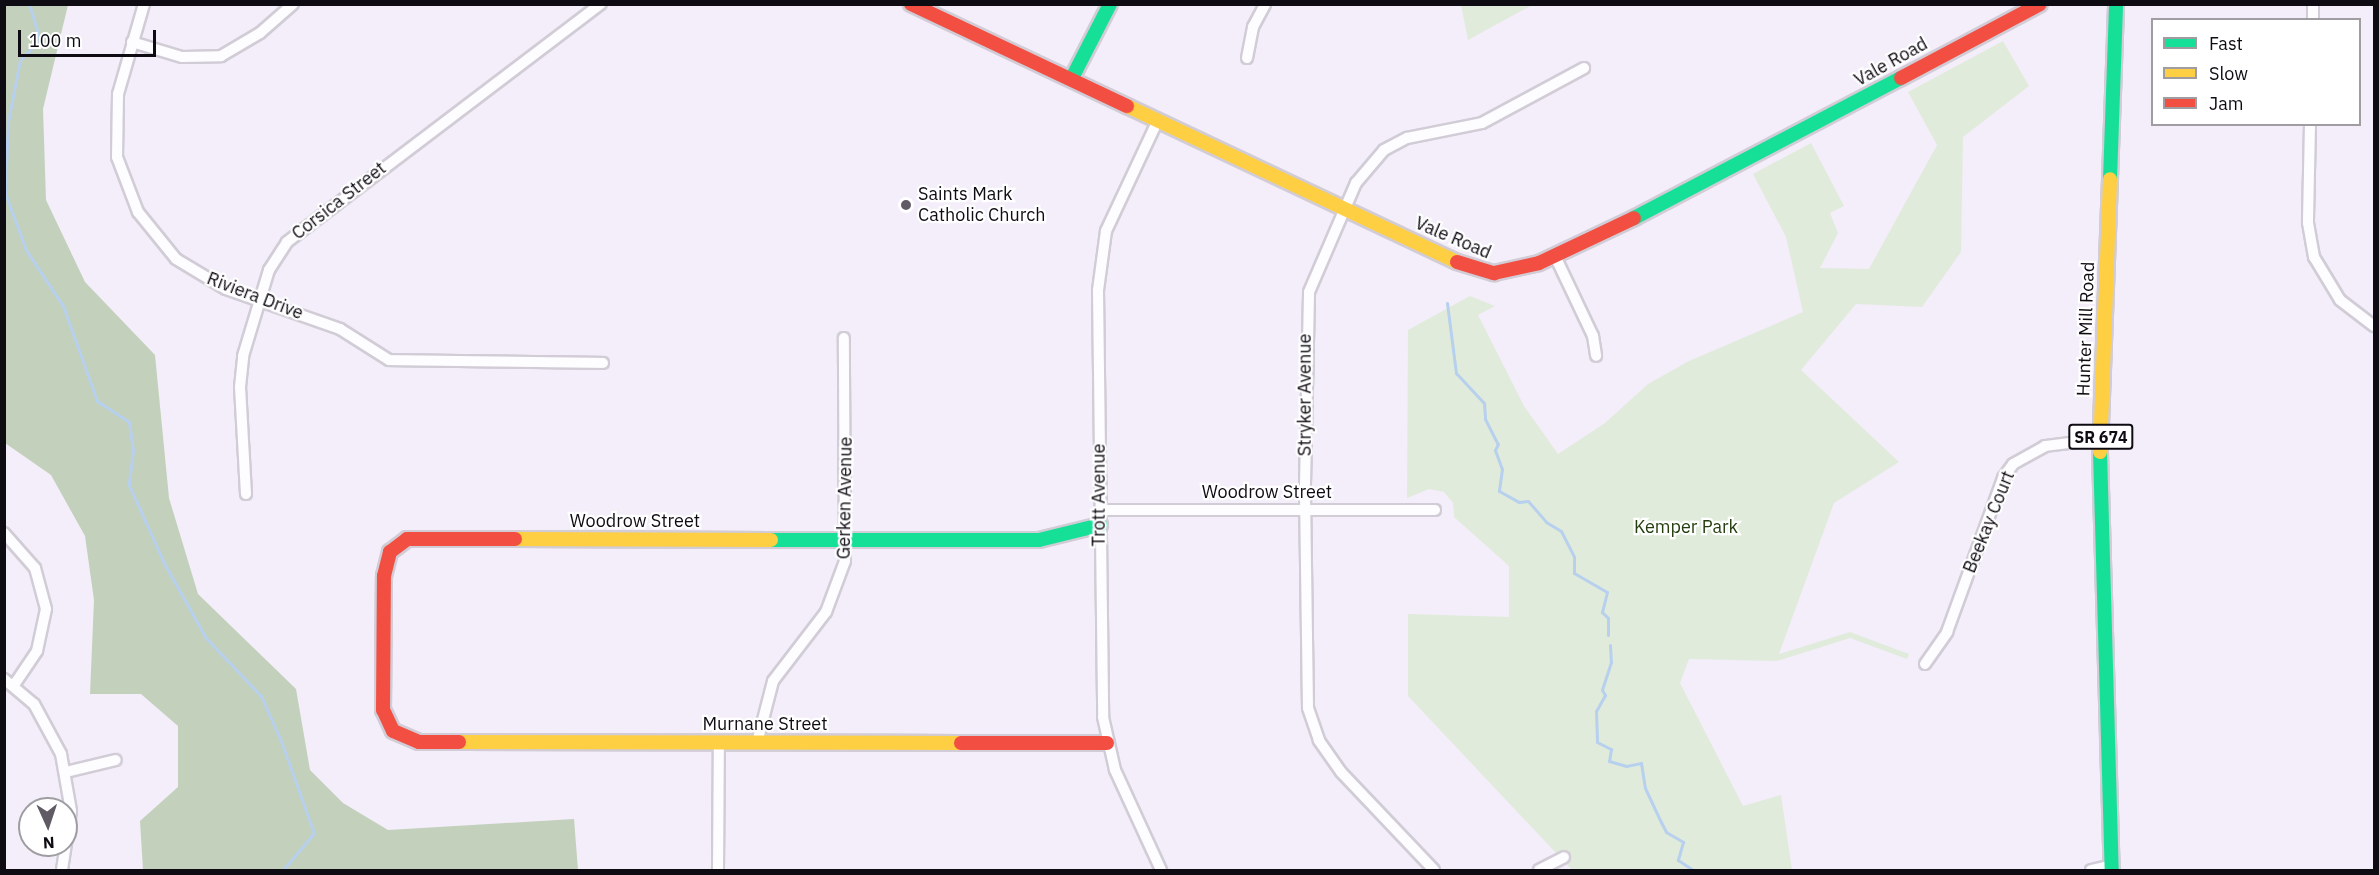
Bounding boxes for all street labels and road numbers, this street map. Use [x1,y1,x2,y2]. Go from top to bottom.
street label: Vale Road [1851,33,1931,91]
street label: Corsica Street [288,158,390,244]
street label: Vale Road [1412,212,1494,264]
street label: Hunter Mill Road [2073,261,2099,397]
street label: Riviera Drive [204,268,306,324]
street label: Stryker Avenue [1294,334,1316,456]
road number: SR 674 [2068,424,2134,450]
street label: Gerken Avenue [833,437,857,559]
street label: Trott Avenue [1088,444,1110,546]
street label: Beekay Court [1959,468,2019,576]
street label: Woodrow Street [1202,481,1332,503]
street label: Woodrow Street [570,510,700,532]
street label: Murnane Street [702,713,828,735]

